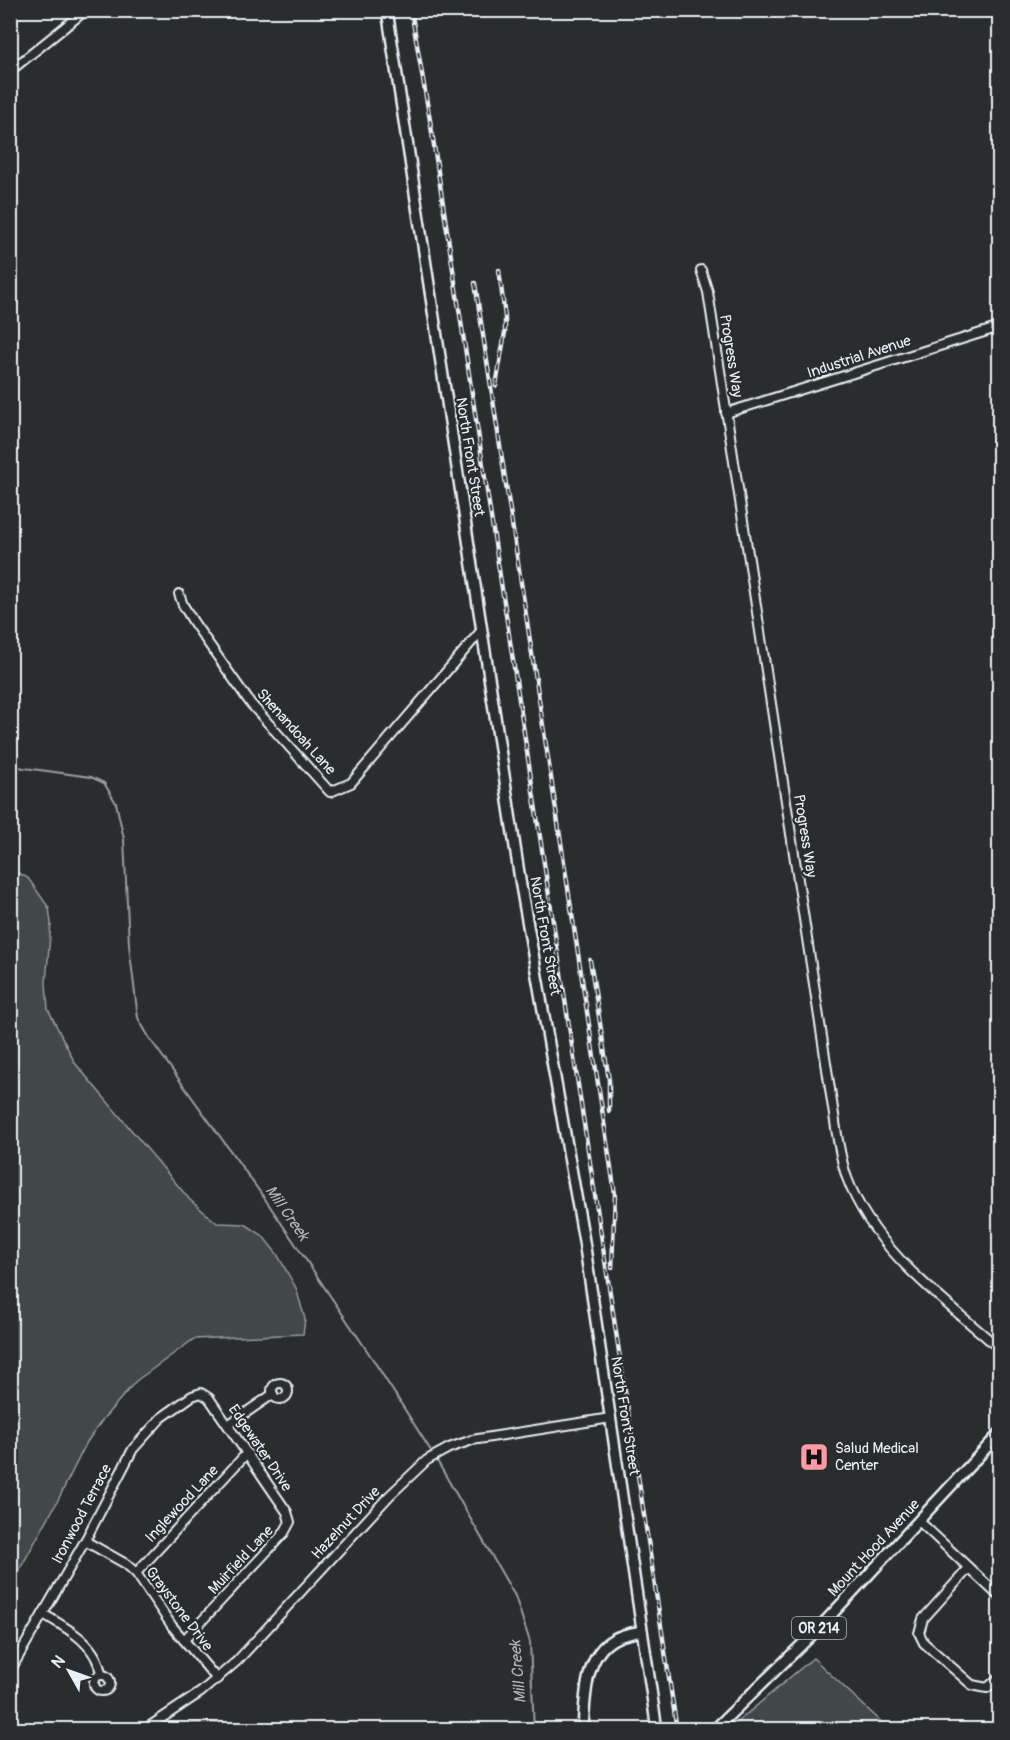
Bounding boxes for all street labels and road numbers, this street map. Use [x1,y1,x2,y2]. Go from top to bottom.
street label: Progress Way [715,313,747,400]
street label: Industrial Avenue [805,331,914,383]
street label: North Front Street [451,396,489,519]
street label: Shenandoah Lane [252,685,340,780]
street label: Progress Way [789,793,821,880]
street label: North Front Street [525,875,565,998]
street label: North Front Street [606,1355,644,1478]
street label: Edgewater Drive [224,1401,296,1496]
street label: Ironwood Terrace [48,1460,117,1567]
street label: Inglewood Lane [141,1461,223,1547]
street label: Hazelnut Drive [307,1482,385,1563]
street label: Mount Hood Avenue [824,1495,924,1601]
street label: Muirfield Lane [204,1521,278,1599]
street label: Graystone Drive [141,1563,217,1655]
road number: OR 214 [792,1617,846,1639]

